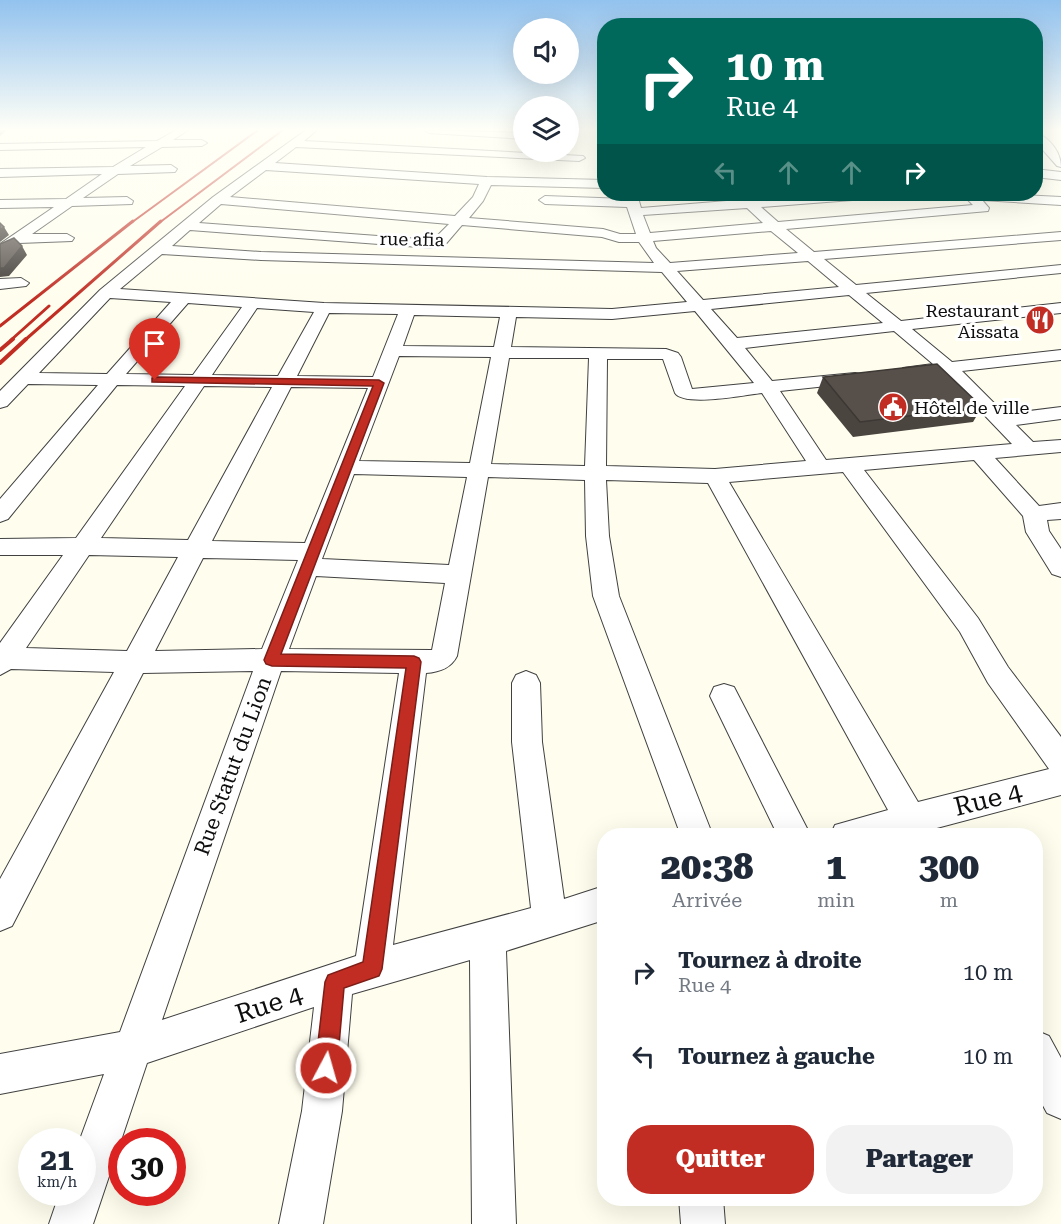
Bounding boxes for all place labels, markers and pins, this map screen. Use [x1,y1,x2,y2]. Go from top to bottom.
place label: Restaurant Aissata [926,300,1019,342]
restaurant icon: Restaurant Aissata [1024,304,1056,336]
pin [129,318,180,380]
public building icon: Hôtel de ville [877,391,909,423]
place label: Hôtel de ville [914,397,1029,418]

